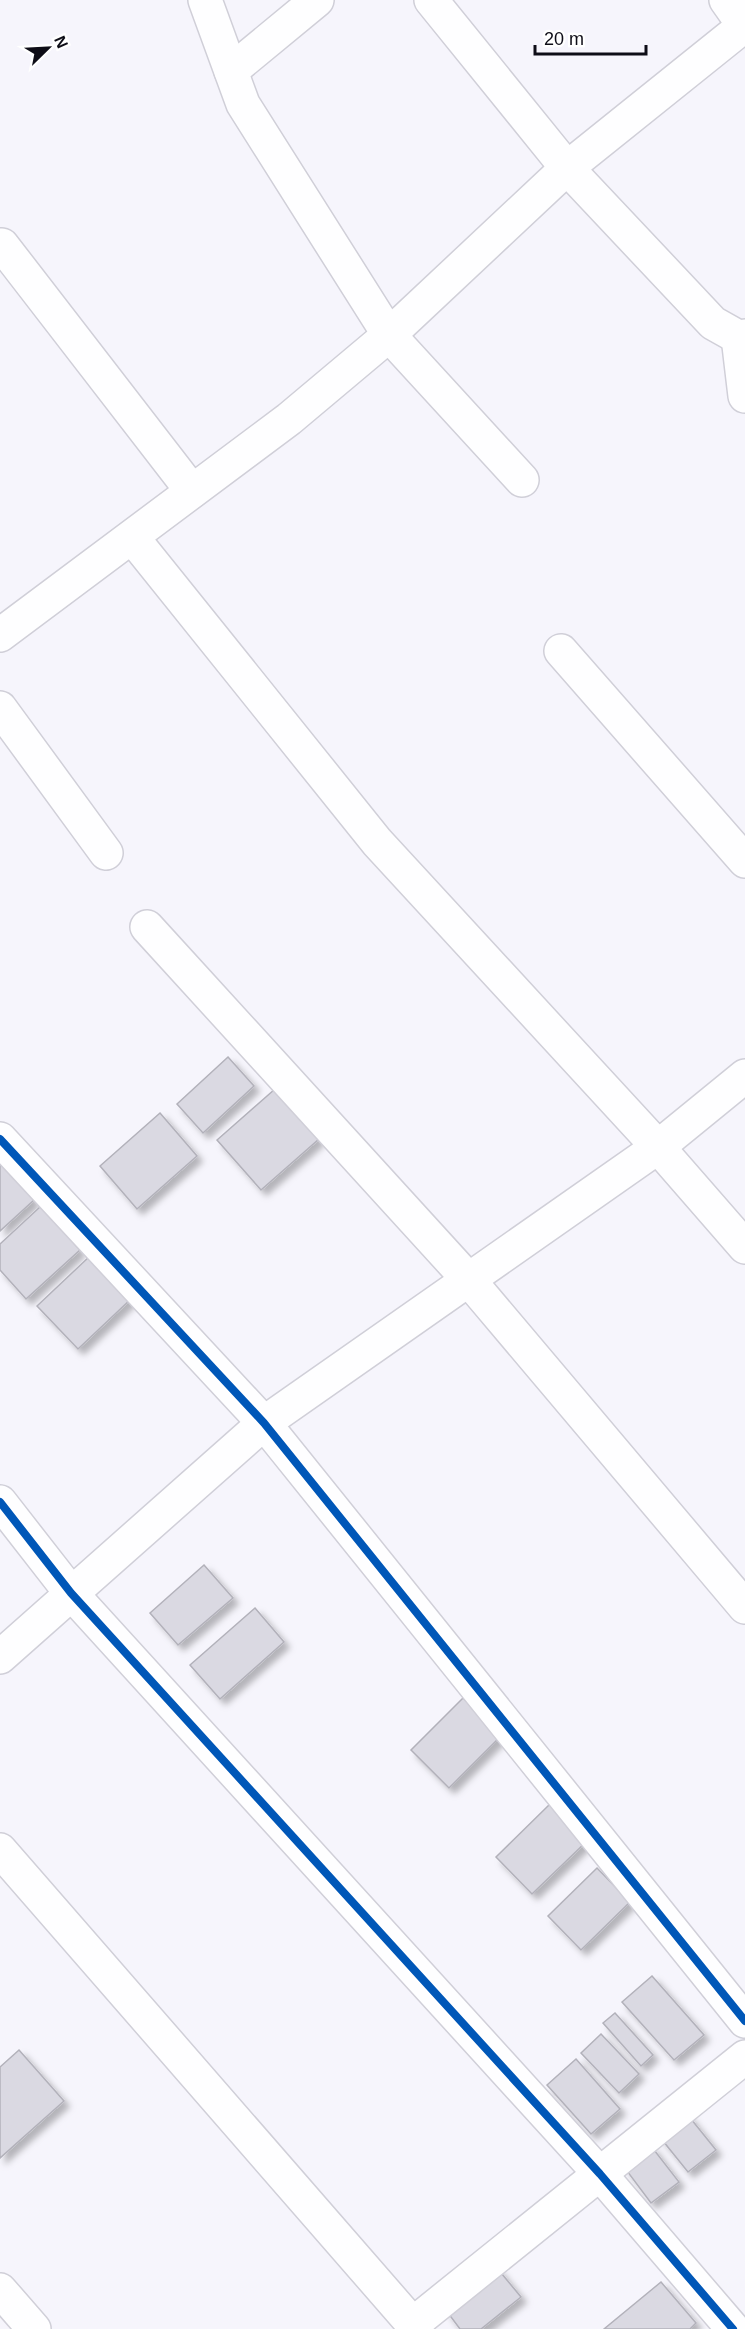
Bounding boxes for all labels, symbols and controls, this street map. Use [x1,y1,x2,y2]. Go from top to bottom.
north arrow [18,18,78,78]
scale bar [535,18,646,56]
text: 20 m [544,29,584,49]
text: N [51,33,71,51]

